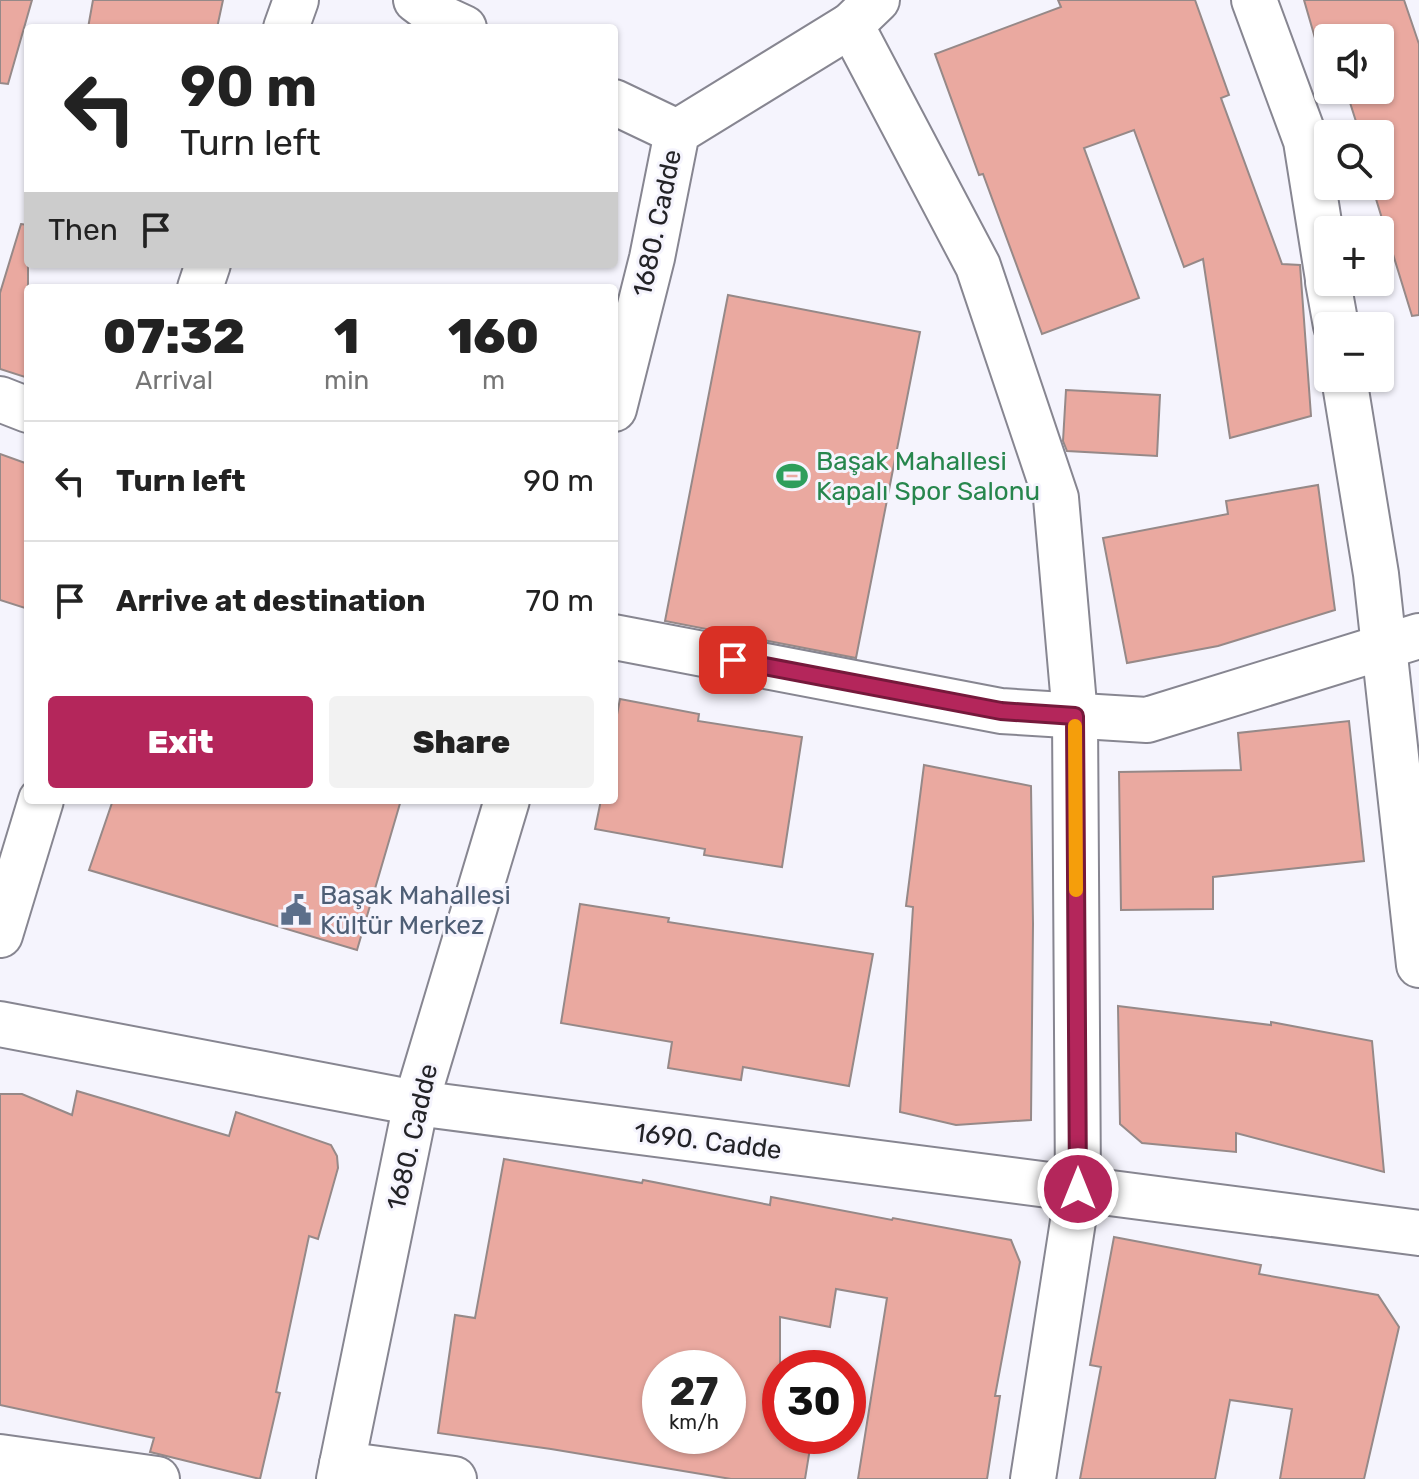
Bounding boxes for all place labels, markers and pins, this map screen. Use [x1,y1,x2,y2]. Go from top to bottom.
place label: Başak Mahallesi Kapalı Spor Salonu [816,446,1040,507]
sports icon: Başak Mahallesi Kapalı Spor Salonu [775,459,809,493]
pin [699,626,767,694]
place label: Başak Mahallesi Kültür Merkez [320,880,511,941]
public building icon: Başak Mahallesi Kültür Merkez [279,893,313,927]

